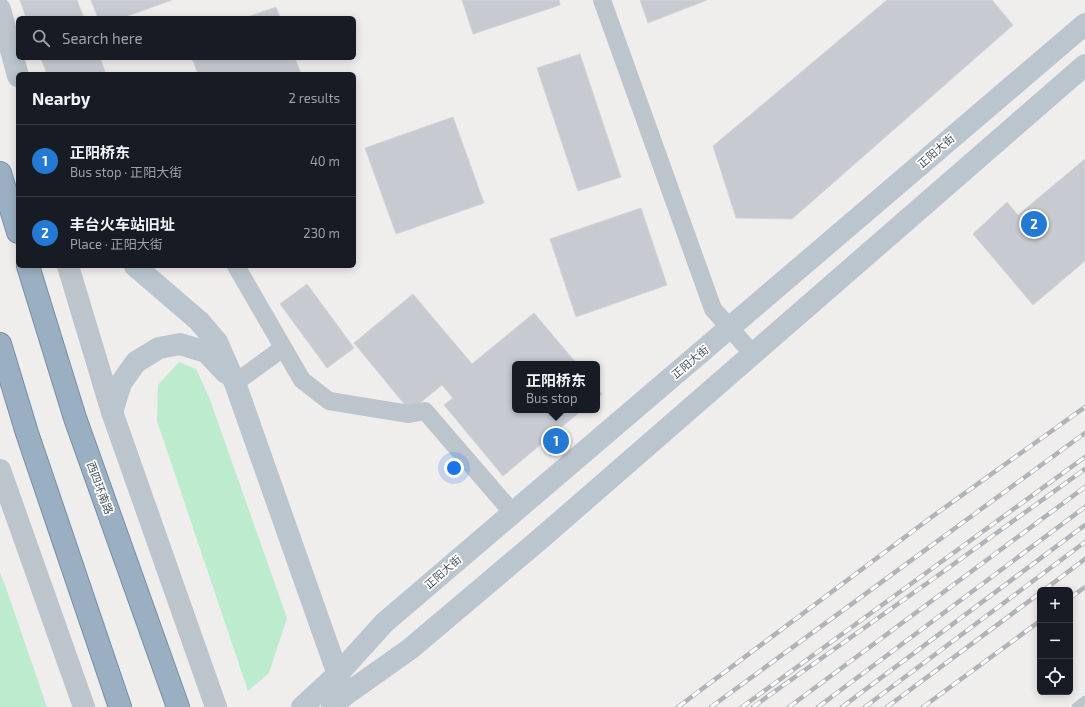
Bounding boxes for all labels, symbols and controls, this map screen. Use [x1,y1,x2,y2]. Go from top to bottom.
search box [16,16,356,60]
icon: search [30,27,52,49]
text: Search here [62,29,143,47]
text: Nearby [32,88,90,108]
text: 2 results [288,90,340,106]
street label: 正阳大街 [915,131,957,170]
text: 正阳桥东 [70,143,130,161]
text: 1 [42,153,48,169]
text: 40 m [310,153,340,169]
text: Bus stop · 正阳大街 [70,164,182,180]
pin: 2 [1021,209,1047,239]
text: 丰台火车站旧址 [70,215,175,233]
text: 2 [41,225,49,241]
text: 230 m [303,225,340,241]
text: Place · 正阳大街 [70,236,163,252]
street label: 正阳大街 [669,342,711,381]
popup [512,361,600,413]
text: 正阳桥东 [526,371,586,389]
text: Bus stop [526,390,577,406]
pin: 1 [543,426,569,456]
your location [444,458,464,478]
street label: 西四环南路 [85,460,116,516]
street label: 正阳大街 [422,552,464,591]
map controls [1037,587,1073,695]
button: + [1037,587,1073,623]
button: − [1037,623,1073,659]
button: locate [1037,659,1073,695]

